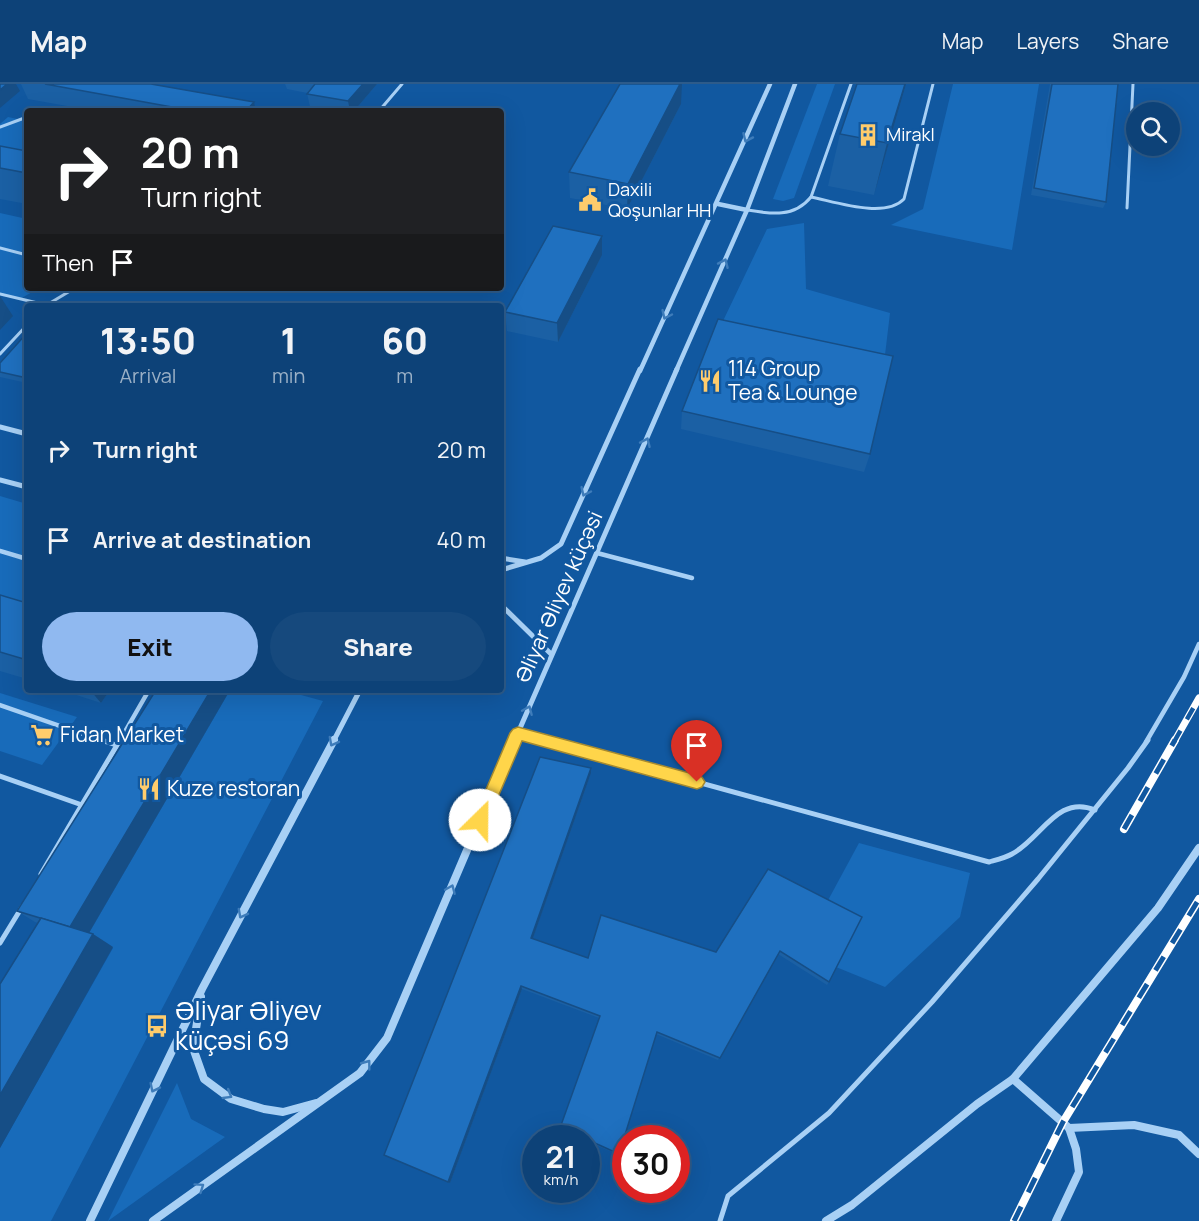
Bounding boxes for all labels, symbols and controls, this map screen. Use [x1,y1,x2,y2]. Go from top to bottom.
text: Map [30,22,87,60]
text: Map [942,27,983,55]
text: Layers [1016,27,1079,55]
text: Share [1112,27,1169,55]
map controls [1126,102,1180,156]
button: search [1126,102,1180,156]
building icon: Mirakl [855,122,881,148]
place label: Mirakl [886,122,935,146]
text: 20 m [141,123,240,181]
one-way arrow [742,131,754,142]
icon: right [42,132,120,210]
place label: Daxili Qoşunlar HH [608,177,711,222]
text: Turn right [141,178,262,215]
public building icon: Daxili Qoşunlar HH [577,187,603,213]
icon: arrive [106,246,139,279]
text: Then [42,248,94,278]
one-way arrow [717,258,729,269]
one-way arrow [662,309,674,320]
text: 13:50 [100,316,196,365]
text: 1 [280,316,297,365]
text: 60 [381,316,428,365]
place label: 114 Group Tea & Lounge [728,354,857,406]
text: Arrival [119,362,177,389]
text: min [272,362,305,389]
text: m [396,362,413,389]
restaurant icon: 114 Group Tea & Lounge [697,368,723,394]
icon: right [42,434,75,467]
text: Turn right [93,435,198,465]
text: 20 m [437,435,486,465]
one-way arrow [639,437,651,448]
one-way arrow [580,486,592,497]
street label: Əliyar Əliyev küçəsi [508,506,608,687]
icon: arrive [42,524,75,557]
text: Arrive at destination [93,525,311,555]
text: 40 m [437,525,486,555]
button: Exit [42,612,258,681]
button: Share [270,612,486,681]
one-way arrow [521,705,533,716]
place label: Fidan Market [60,720,184,748]
pin [671,720,722,782]
supermarket icon: Fidan Market [29,722,55,748]
icon: arrive [680,729,713,762]
one-way arrow [329,735,340,746]
place label: Kuze restoran [167,774,300,802]
restaurant icon: Kuze restoran [136,776,162,802]
position arrow [448,788,512,852]
one-way arrow [443,884,455,895]
one-way arrow [238,908,249,919]
place label: Əliyar Əliyev küçəsi 69 [175,992,322,1058]
bus stop icon: Əliyar Əliyev küçəsi 69 [144,1013,170,1039]
one-way arrow [360,1060,371,1071]
one-way arrow [150,1082,162,1093]
one-way arrow [222,1088,232,1100]
speed limit sign: 30 [612,1125,690,1203]
text: 21 [545,1136,577,1177]
text: km/h [544,1169,578,1190]
one-way arrow [194,1183,205,1194]

